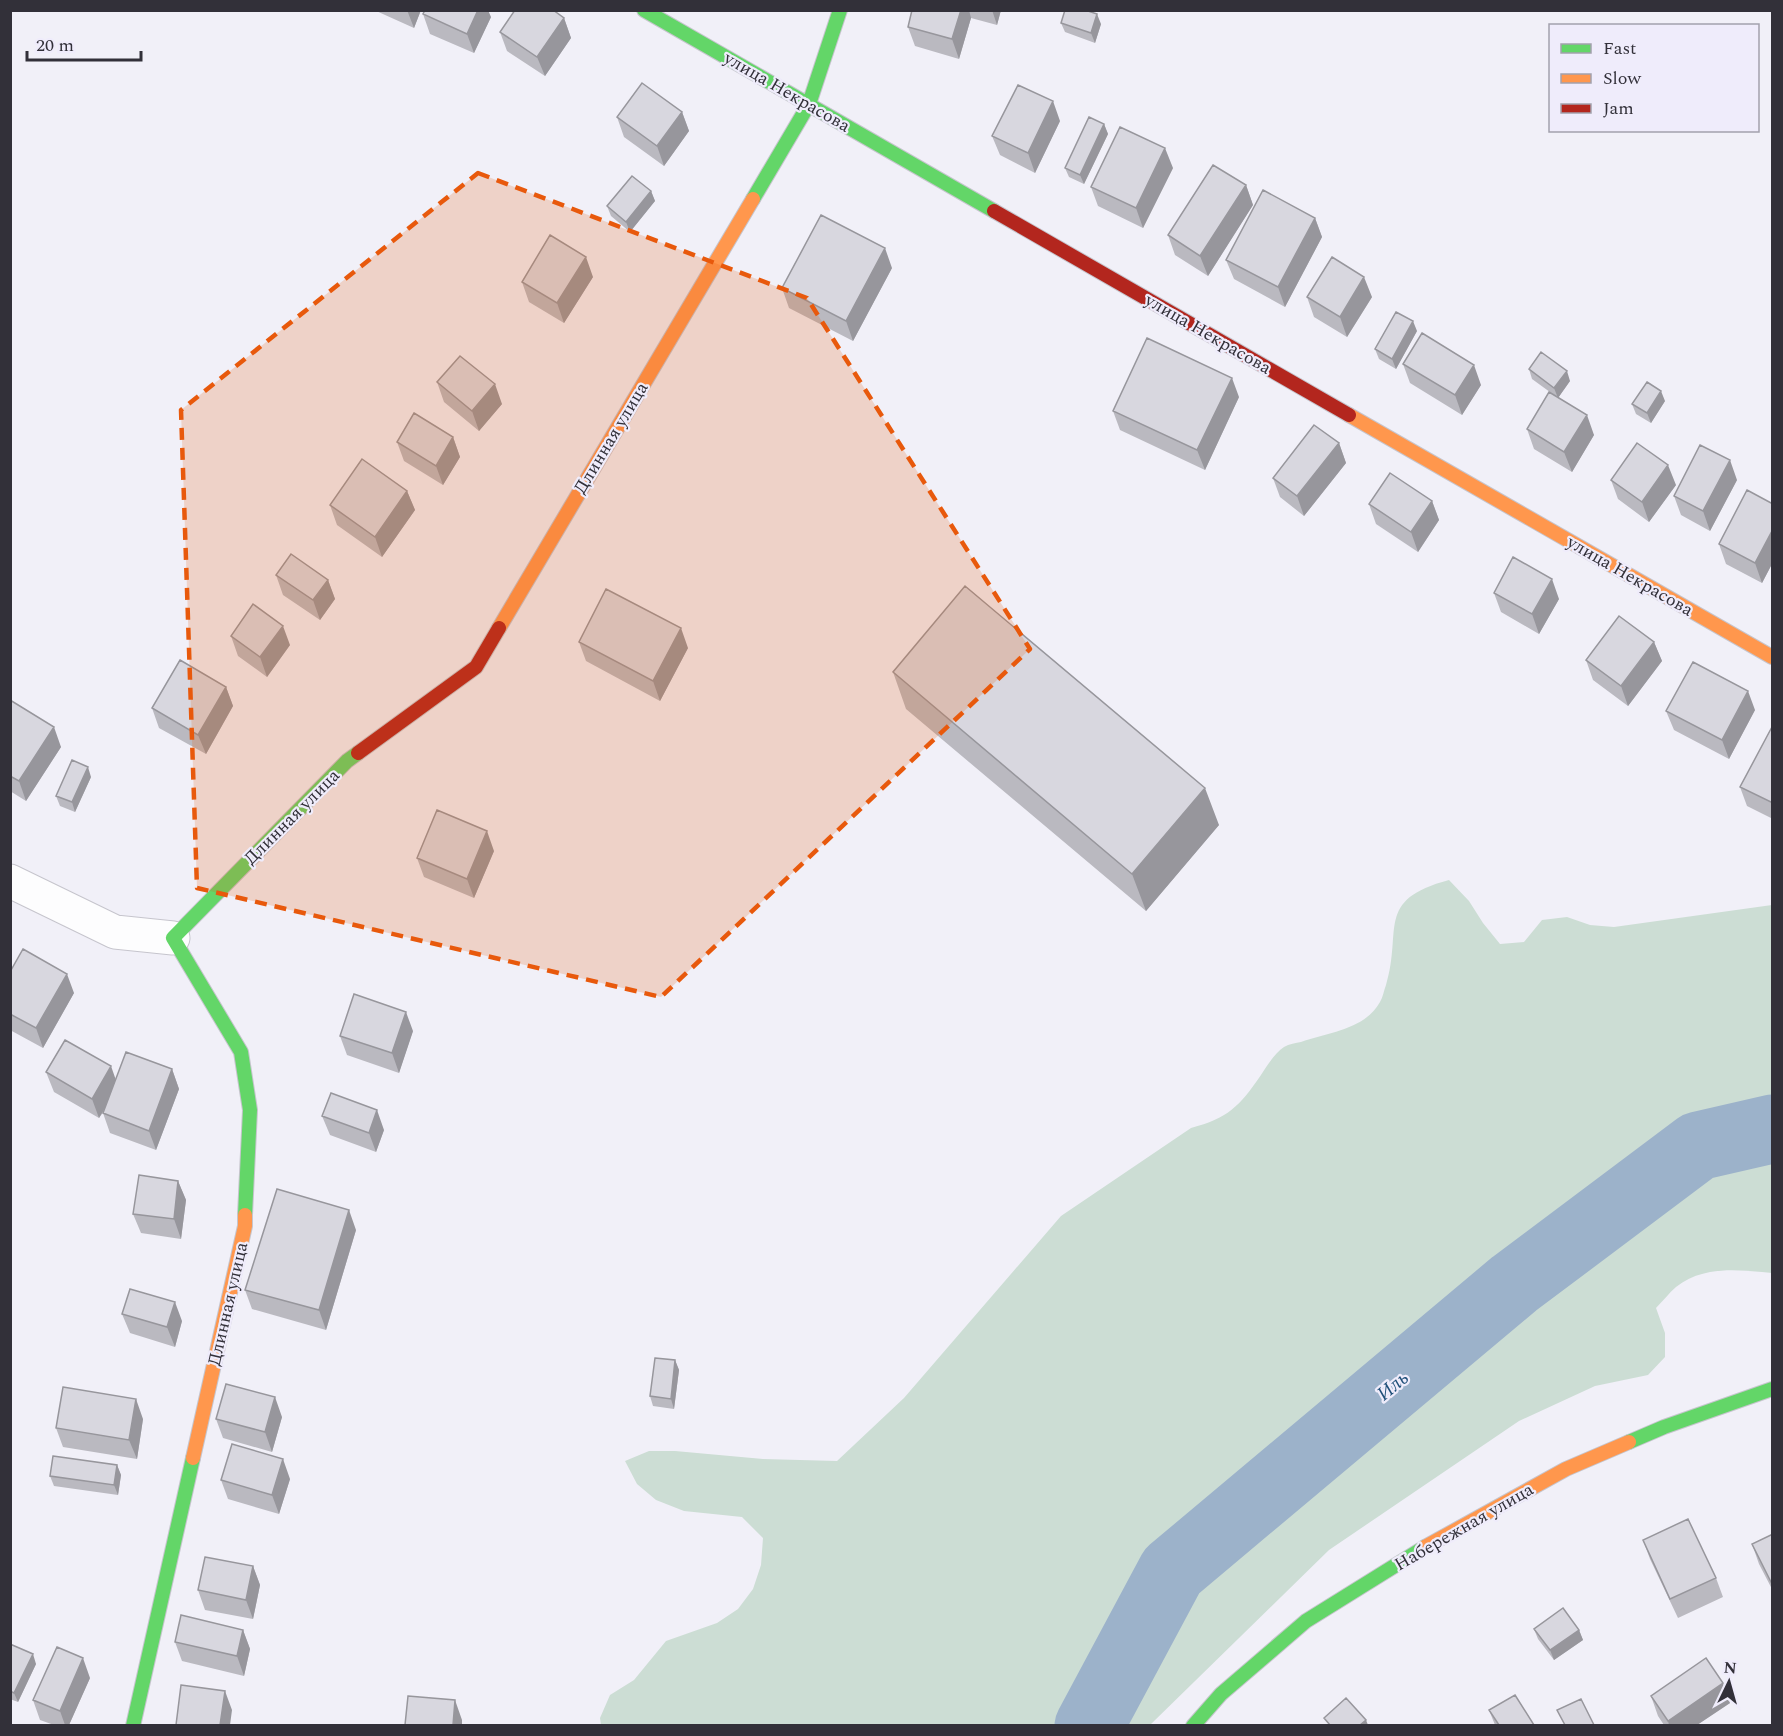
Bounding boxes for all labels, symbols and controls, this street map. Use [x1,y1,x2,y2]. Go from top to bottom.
scale bar [27,24,141,62]
legend [1549,24,1759,132]
text: 20 m [36,32,74,59]
text: Fast [1603,35,1636,62]
street label: улица Некрасова [718,44,855,139]
text: Slow [1603,65,1642,92]
text: Jam [1603,95,1634,122]
street label: улица Некрасова [1139,286,1276,381]
street label: Длинная улица [567,377,655,499]
street label: улица Некрасова [1561,528,1698,623]
street label: Длинная улица [238,763,346,871]
street label: Длинная улица [201,1239,255,1369]
water label: Иль [1370,1364,1416,1408]
street label: Набережная улица [1389,1476,1539,1578]
north arrow [1699,1652,1759,1712]
text: N [1723,1656,1738,1681]

